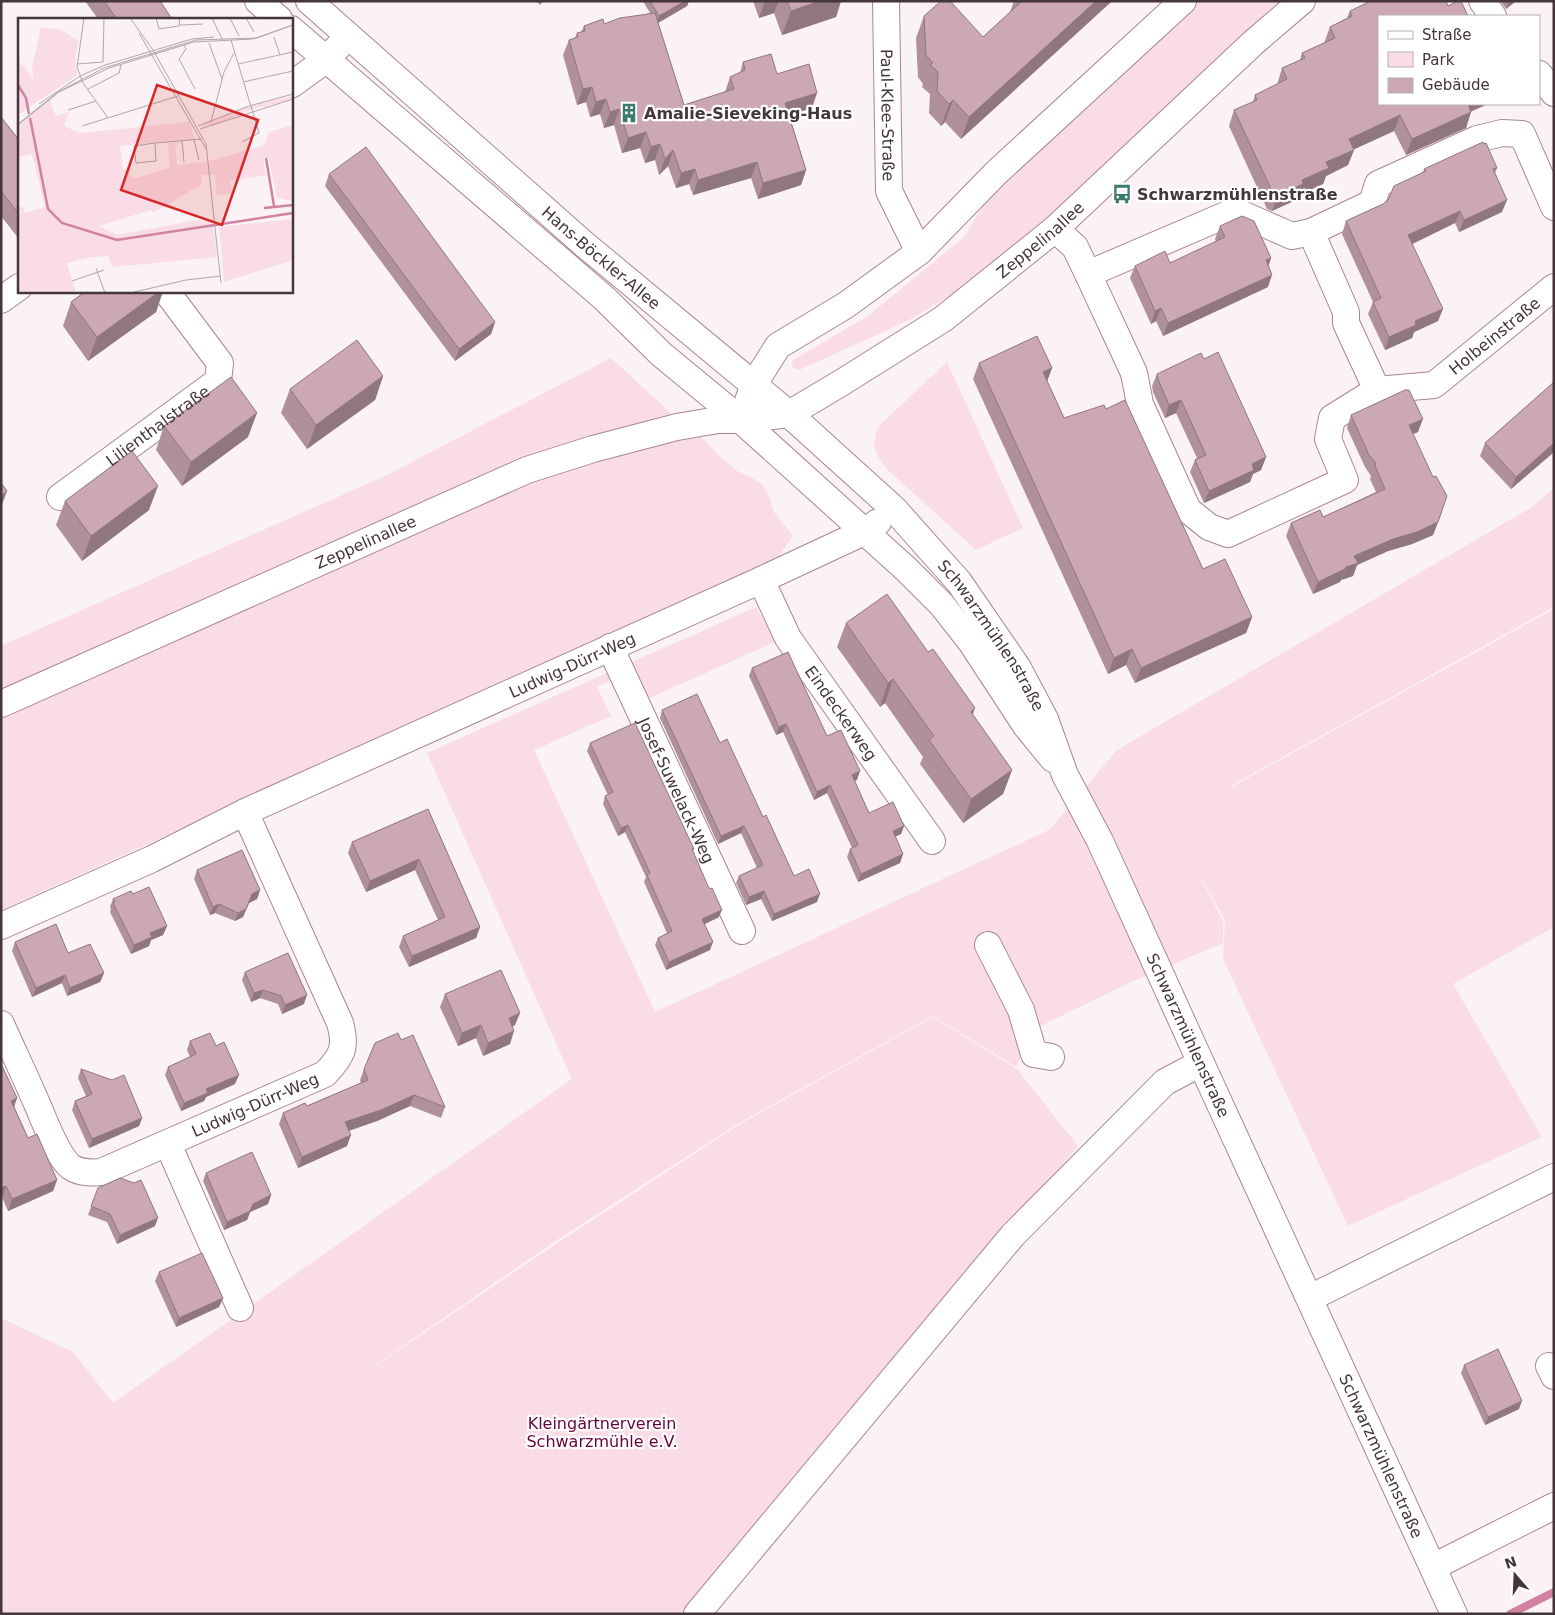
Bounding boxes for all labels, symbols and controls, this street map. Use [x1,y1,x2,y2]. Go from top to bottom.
legend [1378,15,1540,105]
inset map [18,18,292,292]
text: Straße [1422,26,1471,44]
street label: Paul-Klee-Straße [877,49,898,181]
text: Park [1422,51,1455,69]
text: Gebäude [1422,76,1490,94]
building icon: Amalie-Sieveking-Haus [618,102,640,124]
place label: Amalie-Sieveking-Haus [644,104,852,123]
bus stop icon: Schwarzmühlenstraße [1111,183,1133,205]
place label: Schwarzmühlenstraße [1137,185,1338,204]
street label: Zeppelinallee [993,198,1088,282]
street label: Hans-Böckler-Allee [538,202,664,313]
street label: Holbeinstraße [1445,293,1544,379]
street label: Lilienthalstraße [102,381,213,470]
street label: Zeppelinallee [312,512,419,573]
street label: Schwarzmühlenstraße [934,556,1048,714]
street label: Ludwig-Dürr-Weg [506,629,639,702]
street label: Eindeckerweg [801,662,881,764]
street label: Josef-Suwelack-Weg [634,714,718,867]
street label: Schwarzmühlenstraße [1142,950,1234,1120]
street label: Ludwig-Dürr-Weg [189,1069,322,1141]
street label: Schwarzmühlenstraße [1335,1371,1427,1541]
park label: Kleingärtnerverein Schwarzmühle e.V. [526,1414,678,1451]
north arrow [1490,1550,1540,1600]
text: N [1503,1553,1519,1572]

